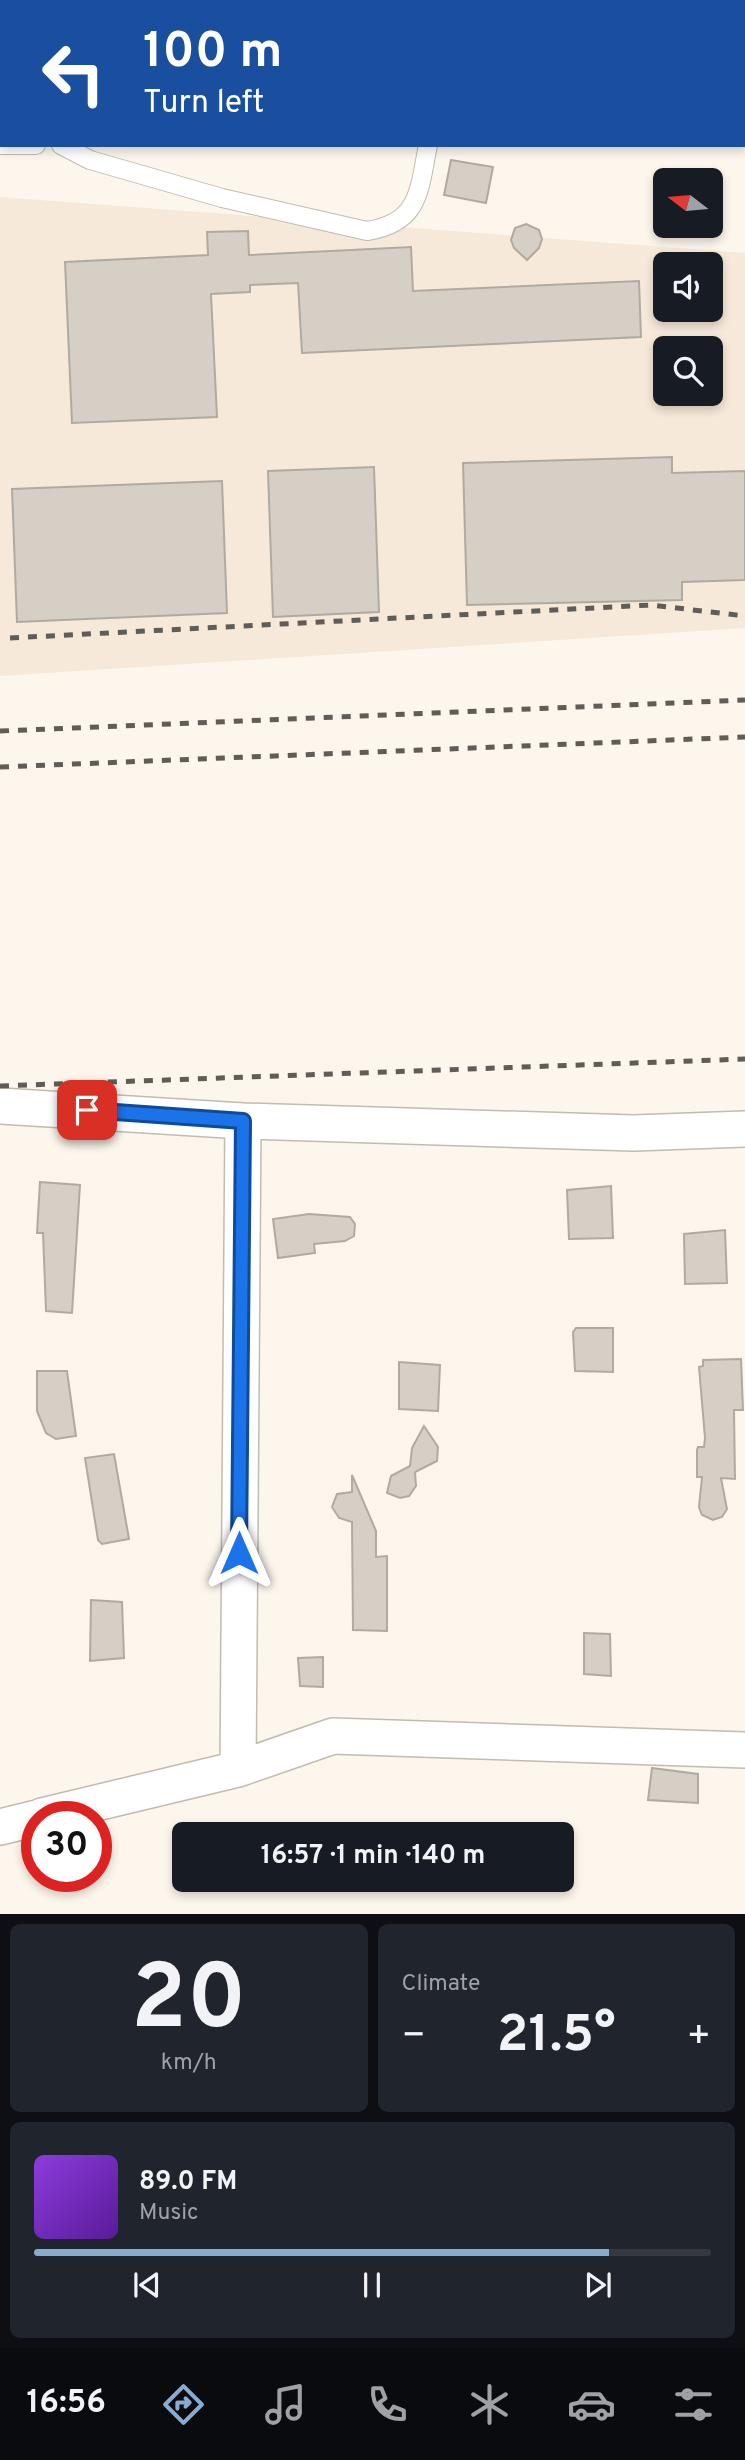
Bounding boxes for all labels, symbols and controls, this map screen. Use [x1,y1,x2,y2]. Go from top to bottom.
text: 100 m [143,23,282,85]
icon: left [28,28,119,119]
text: Turn left [143,84,264,124]
north arrow [653,168,723,238]
map controls [653,168,723,406]
button: sound [653,252,723,322]
button: search [653,336,723,406]
pin [57,1080,117,1140]
icon: arrive [68,1091,106,1129]
position arrow [202,1516,276,1590]
speed limit sign: 30 [21,1801,112,1892]
text: 16:57 · 1 min · 140 m [261,1840,485,1873]
text: 20 [131,1946,246,2061]
text: Climate [402,1970,480,1999]
text: 21.5° [497,2004,616,2070]
text: − [402,2013,426,2062]
text: + [686,2013,711,2062]
text: km/h [161,2049,217,2078]
text: 89.0 FM [139,2166,237,2199]
text: Music [139,2199,199,2228]
icon: previous [128,2266,166,2304]
icon: pause [353,2266,391,2304]
icon: next [579,2266,617,2304]
icon: directions [159,2380,208,2429]
icon: music [261,2380,310,2429]
icon: phone [363,2380,412,2429]
icon: climate [465,2380,514,2429]
icon: car [567,2380,616,2429]
icon: filters [669,2380,718,2429]
text: 16:56 [27,2384,106,2424]

